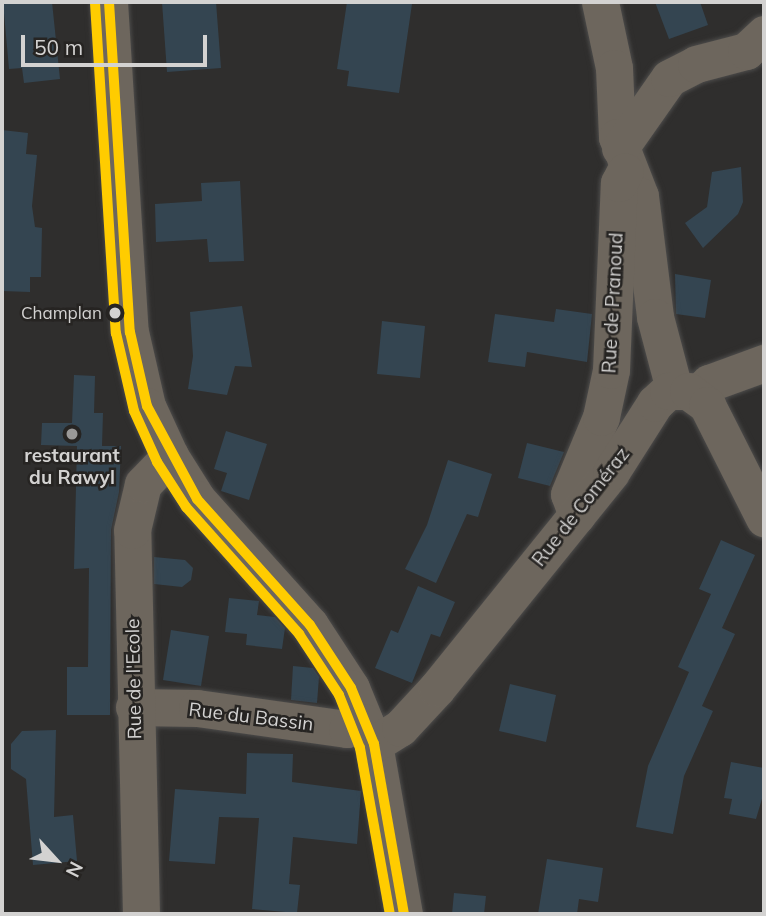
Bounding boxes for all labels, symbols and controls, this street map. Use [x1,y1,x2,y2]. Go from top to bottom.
scale bar [24,21,210,65]
text: 50 m [34,34,83,60]
street label: Rue de Pranoud [598,232,628,374]
place label: Champlan [21,303,102,323]
marker: Champlan [108,306,122,320]
marker: restaurant du Rawyl [64,426,80,442]
street label: Rue de Coméraz [528,443,634,571]
place label: restaurant du Rawyl [24,445,120,489]
street label: Rue de l'Ecole [122,618,146,740]
street label: Rue du Bassin [187,698,315,736]
north arrow [21,825,91,895]
text: N [61,858,89,881]

